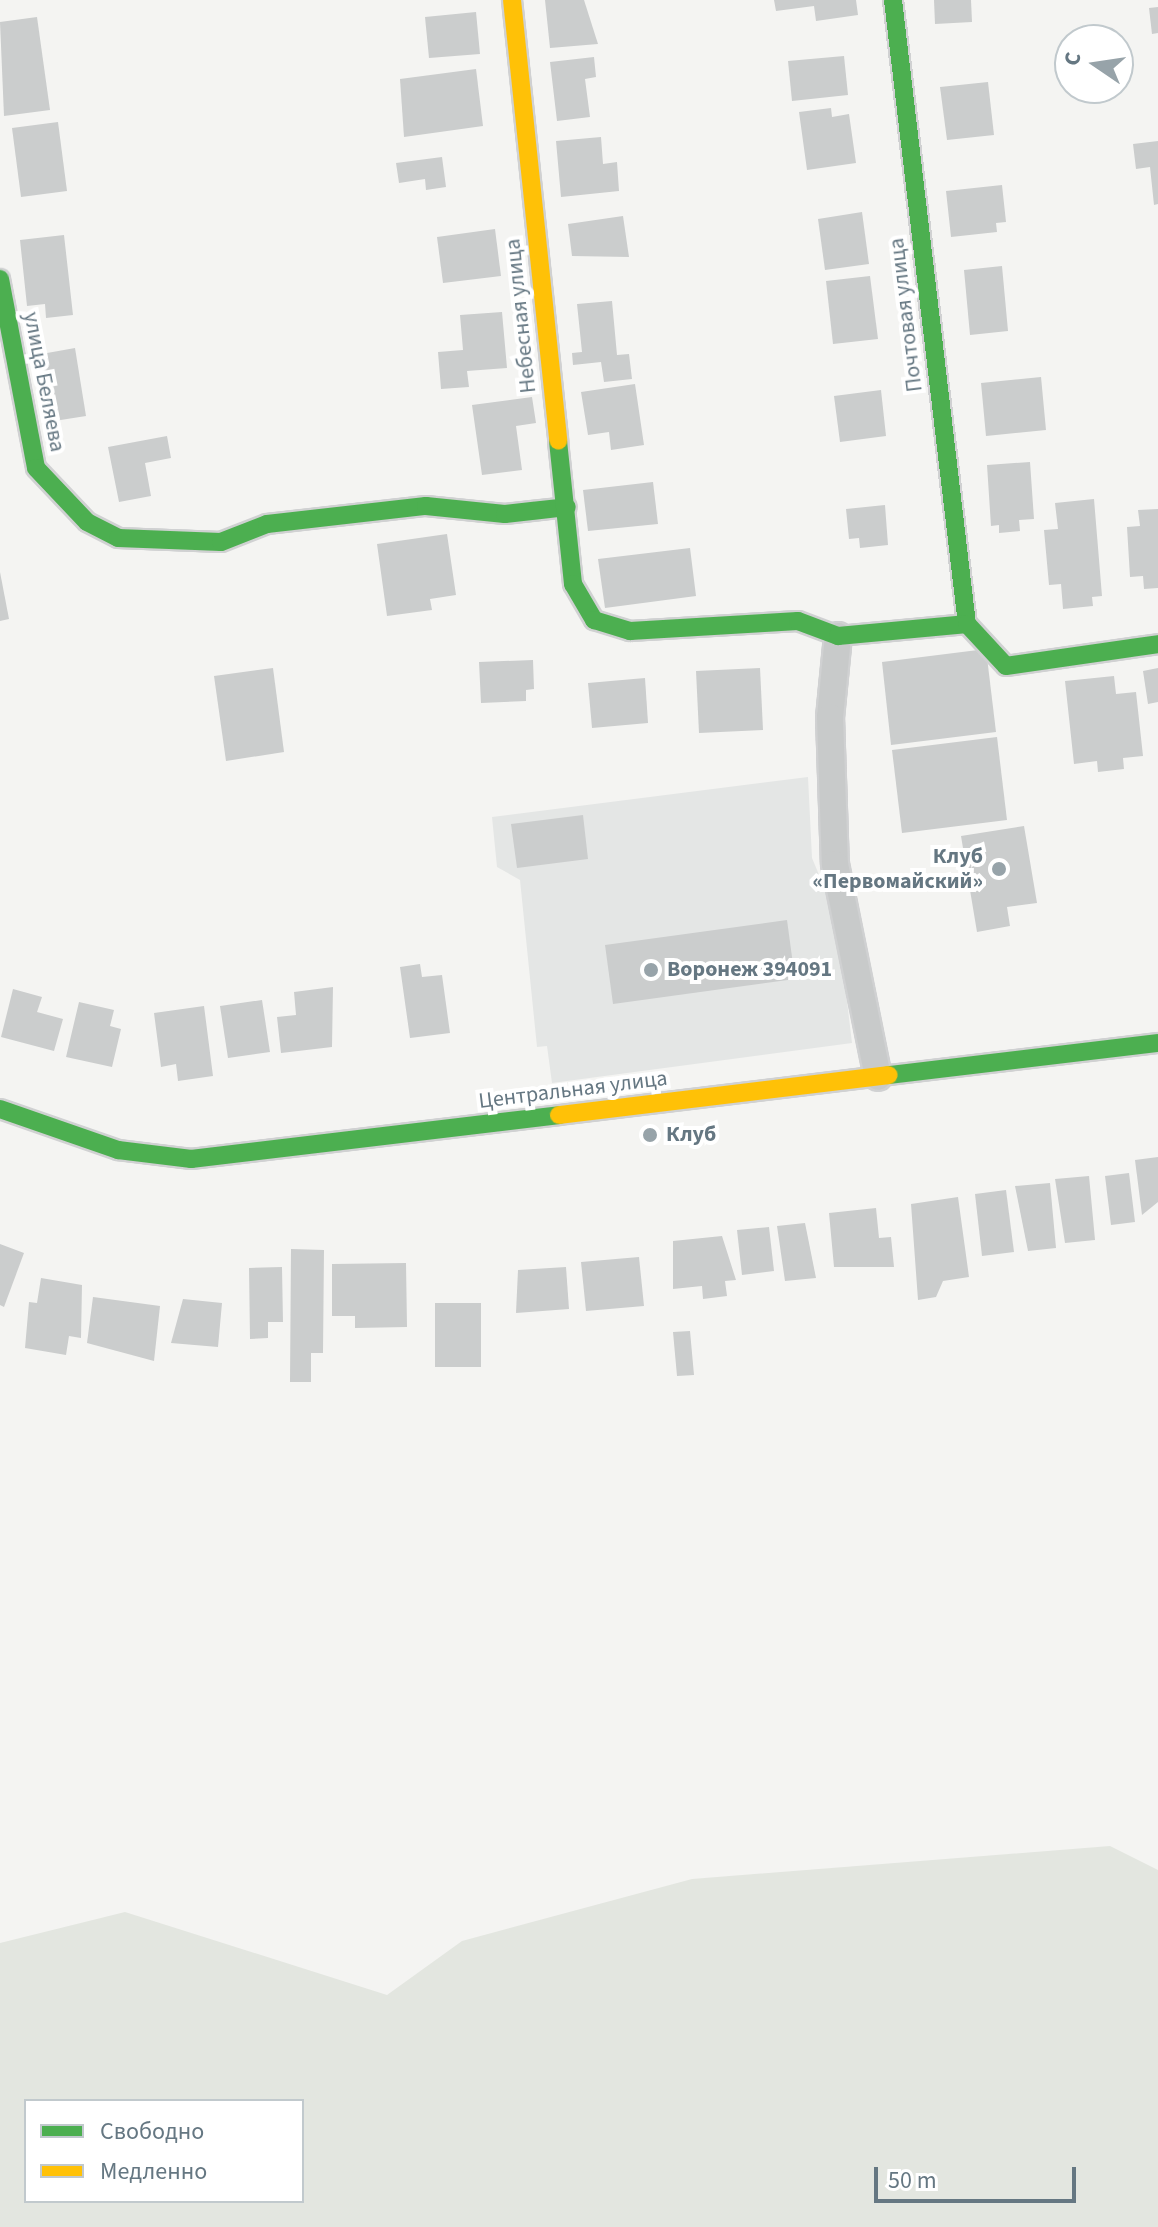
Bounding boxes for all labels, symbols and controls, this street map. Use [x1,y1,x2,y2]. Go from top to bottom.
north arrow [1054,24,1134,104]
text: С [1056,49,1090,69]
street label: Почтовая улица [883,237,929,393]
street label: Небесная улица [500,238,542,394]
street label: улица Беляева [18,310,70,454]
place label: Клуб «Первомайский» [813,843,983,894]
marker: Клуб «Первомайский» [990,860,1008,878]
place label: Воронеж 394091 [667,957,832,983]
marker: Воронеж 394091 [642,961,660,979]
street label: Центральная улица [477,1065,669,1115]
place label: Клуб [666,1122,716,1148]
marker: Клуб [641,1126,659,1144]
legend [24,2099,304,2203]
text: Свободно [100,2114,204,2149]
scale bar [878,2151,1080,2201]
text: Медленно [100,2154,207,2189]
text: 50 m [888,2163,937,2198]

